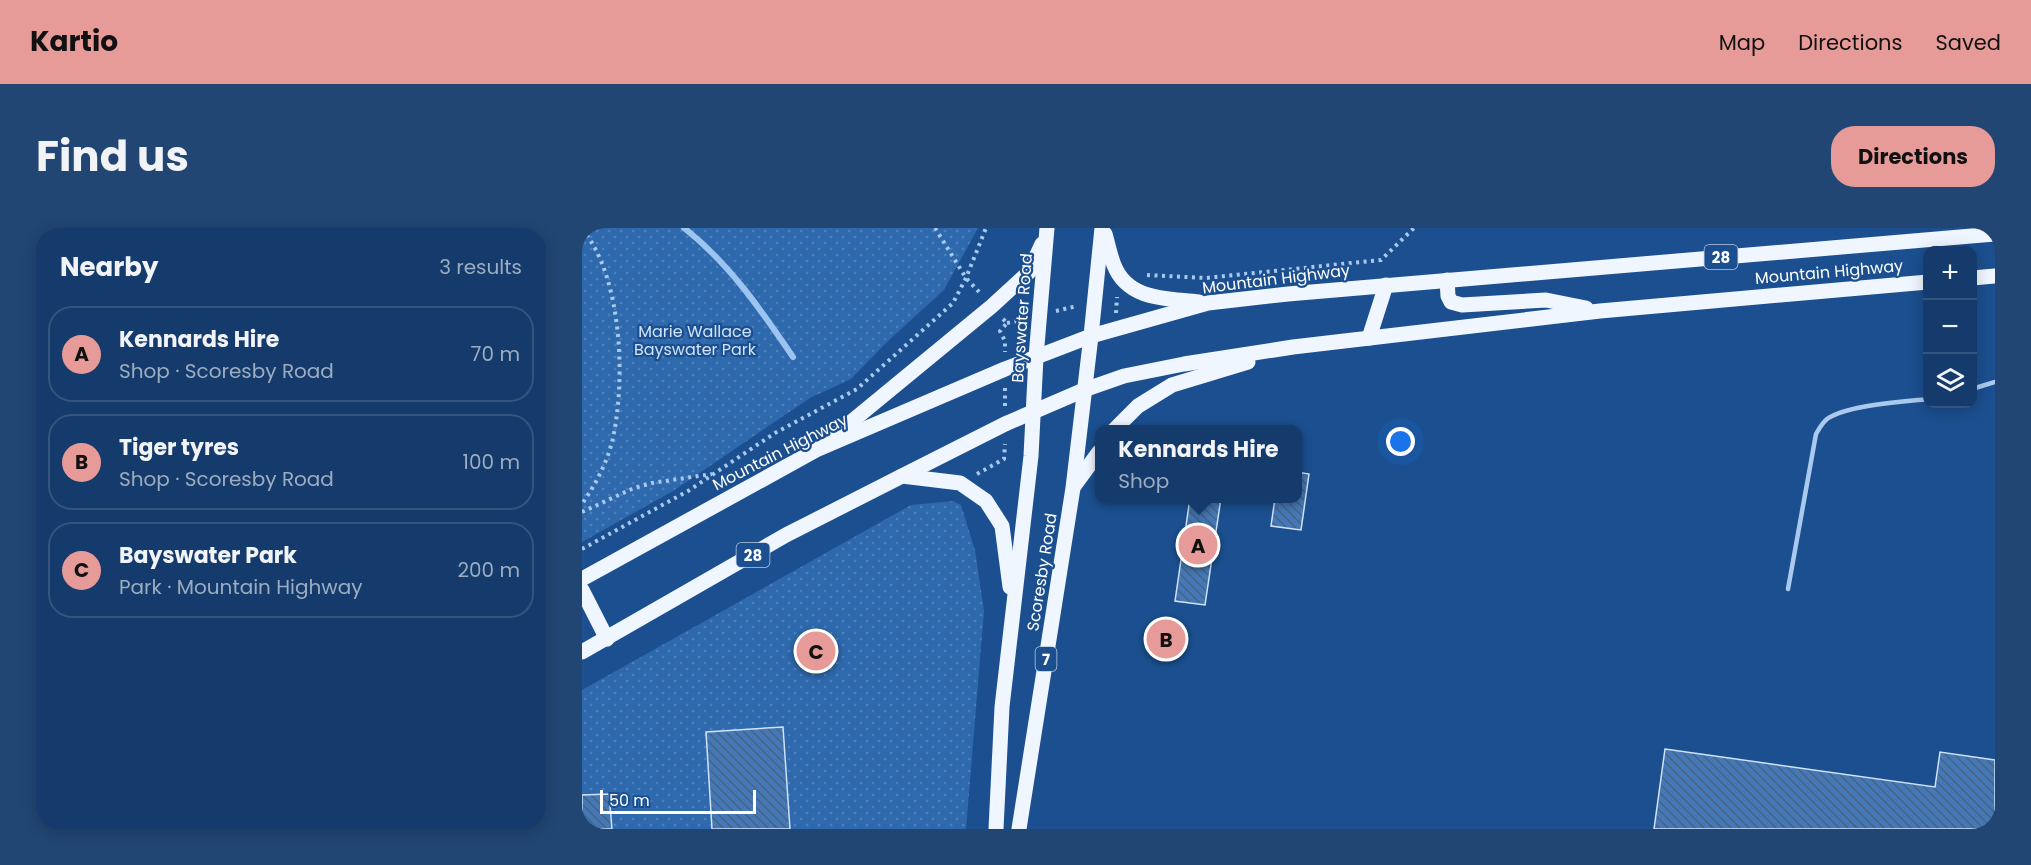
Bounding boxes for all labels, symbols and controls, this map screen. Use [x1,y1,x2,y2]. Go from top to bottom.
text: Kartio [30,22,118,61]
text: Map [1719,28,1765,57]
text: Directions [1798,28,1902,57]
text: Saved [1935,28,2001,57]
button: Directions [1831,126,1995,187]
text: Find us [36,127,189,186]
road number: 28 [1704,245,1738,269]
map controls [1923,246,1977,408]
button: + [1923,246,1977,300]
text: Nearby [60,249,158,285]
text: 3 results [439,253,522,281]
street label: Bayswater Road [1006,253,1038,383]
street label: Mountain Highway [1754,254,1904,290]
street label: Mountain Highway [1201,259,1351,299]
button: − [1923,300,1977,354]
park label: Marie Wallace Bayswater Park [634,320,757,361]
text: Kennards Hire [119,324,279,355]
text: A [74,340,89,368]
text: 70 m [471,340,520,368]
button: layers [1923,354,1977,408]
text: Shop · Scoresby Road [119,357,334,385]
street label: Mountain Highway [709,408,851,496]
popup [1095,425,1302,503]
your location [1386,427,1415,456]
text: Tiger tyres [119,432,239,463]
text: Kennards Hire [1118,434,1279,465]
text: B [75,448,88,476]
text: 100 m [463,448,520,476]
text: Shop · Scoresby Road [119,465,334,493]
text: Shop [1118,467,1169,495]
street label: Scoresby Road [1021,511,1063,633]
pin: A [1178,522,1218,568]
text: Bayswater Park [119,540,297,571]
road number: 28 [736,543,770,567]
text: C [74,556,89,584]
text: 200 m [457,556,520,584]
text: Park · Mountain Highway [119,573,363,601]
pin: B [1146,616,1186,662]
pin: C [796,628,836,674]
road number: 7 [1036,647,1056,671]
scale bar [600,787,756,814]
text: 50 m [609,789,650,812]

